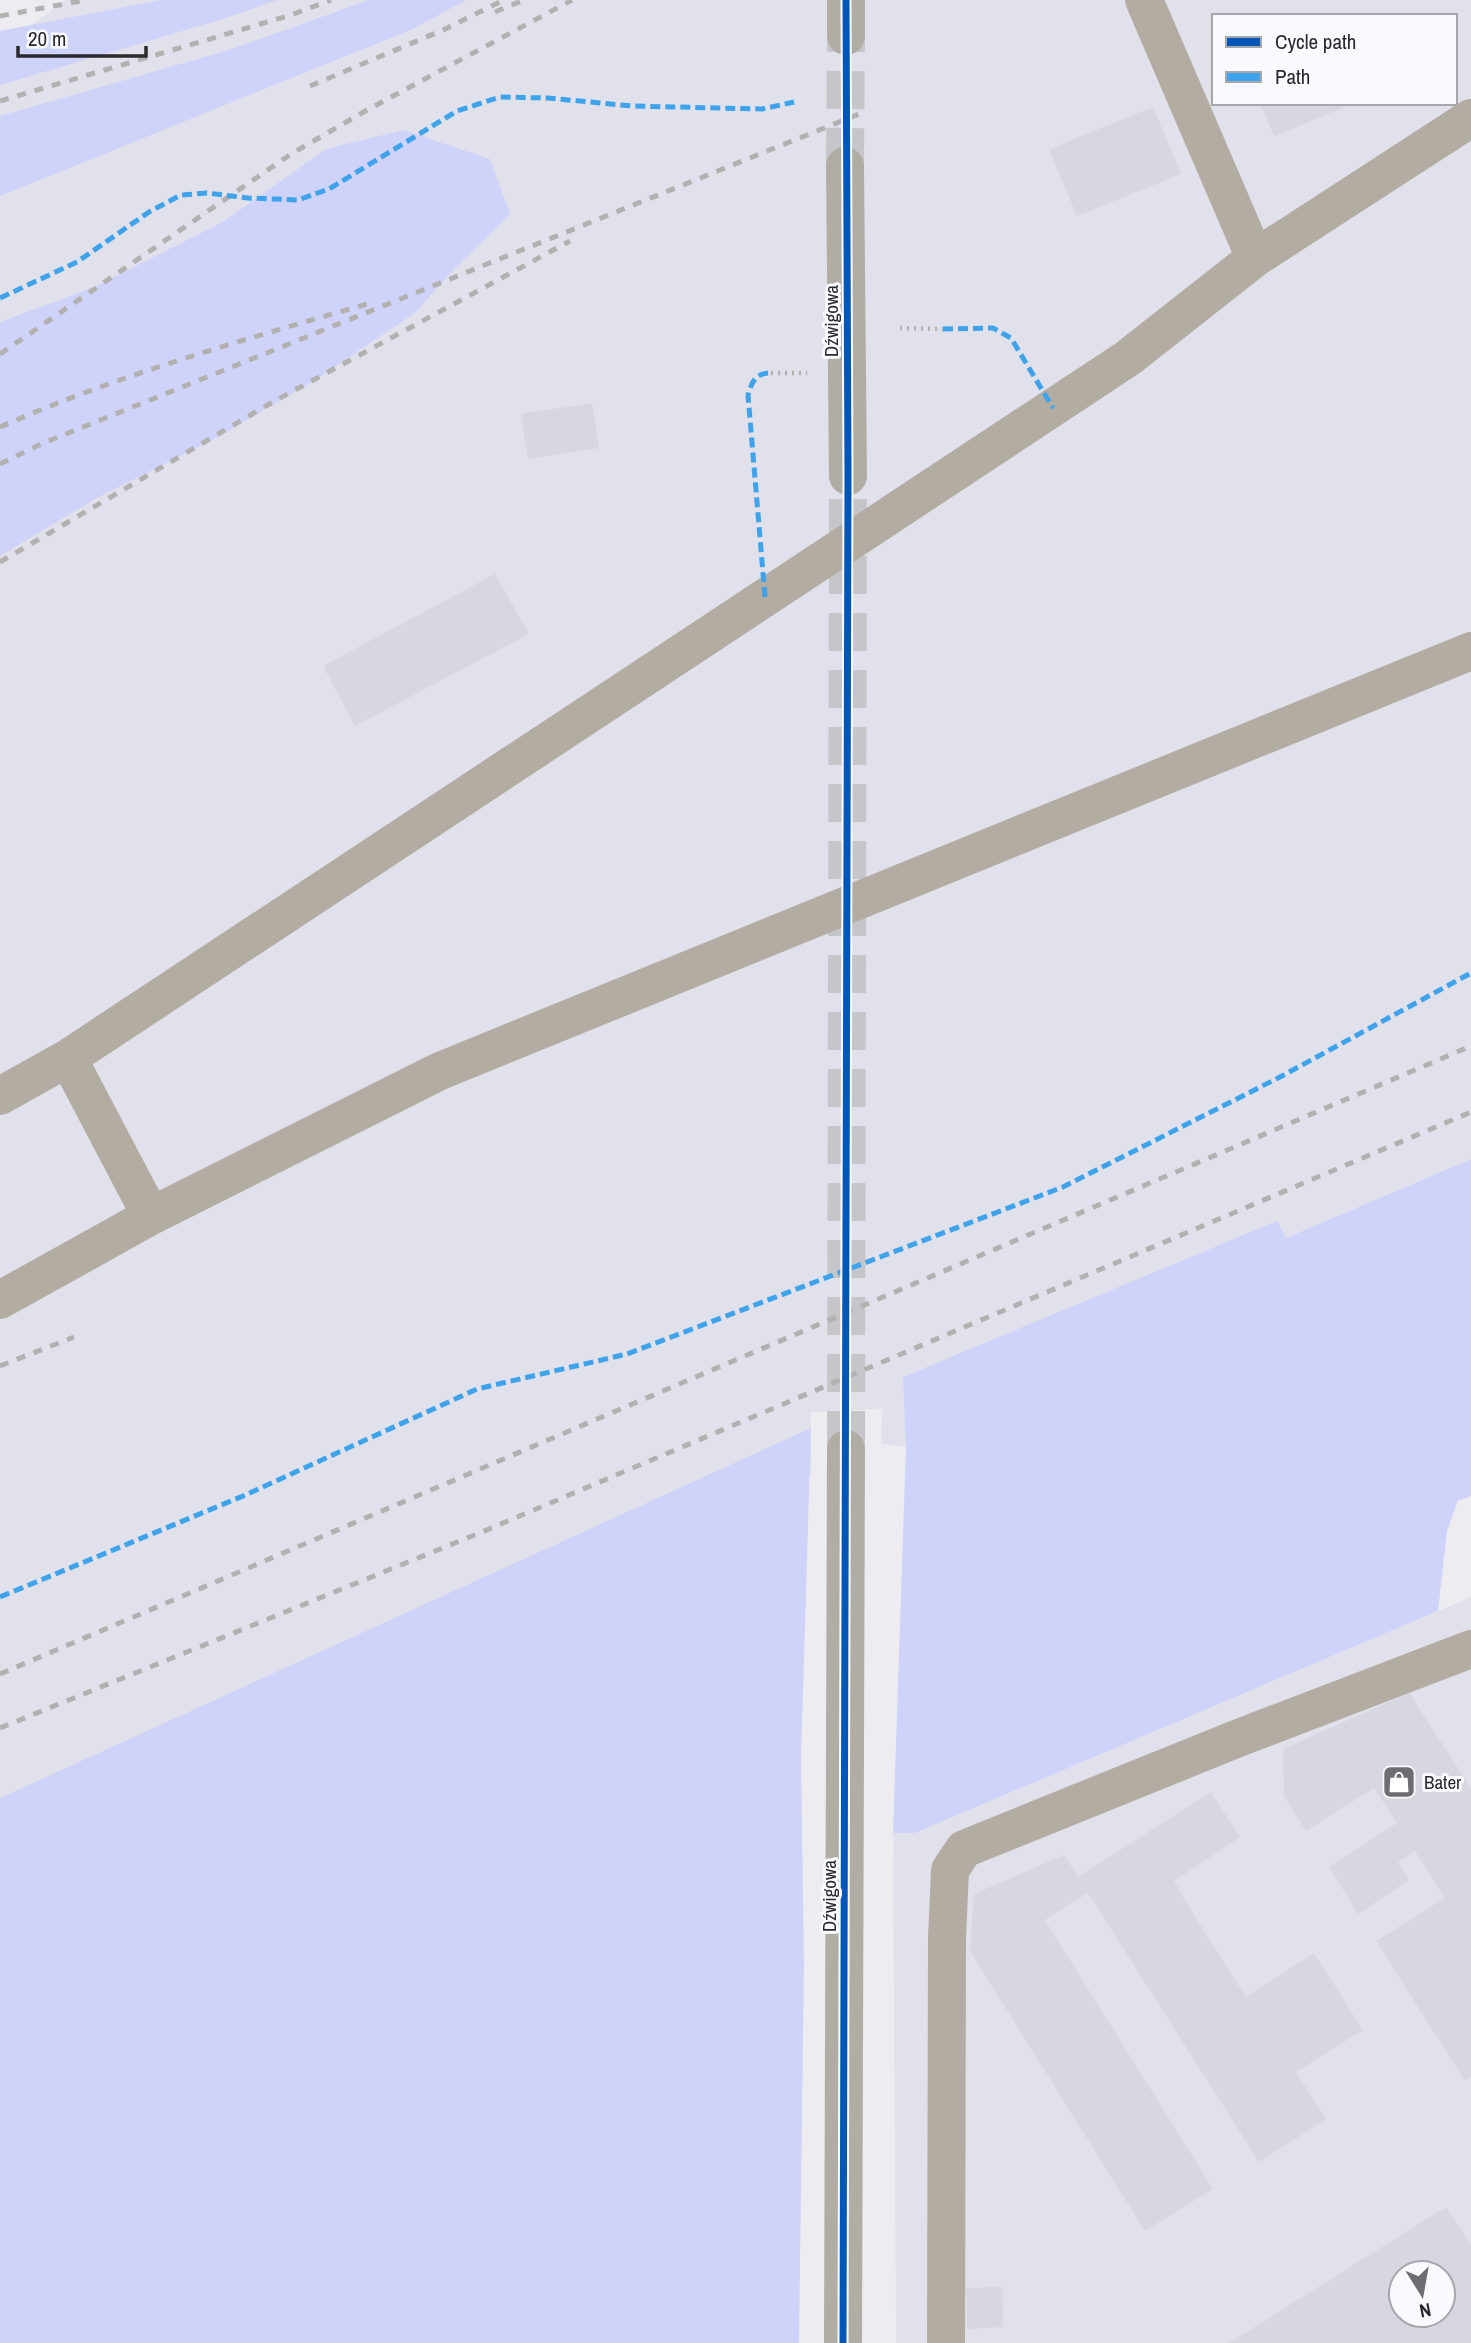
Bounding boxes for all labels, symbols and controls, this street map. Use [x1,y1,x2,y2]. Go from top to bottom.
scale bar [18,14,145,58]
legend [1212,14,1457,105]
text: 20 m [28,24,66,53]
text: Cycle path [1275,27,1356,56]
text: Path [1275,62,1310,91]
street label: Dźwigowa [818,285,844,357]
shop icon: Bater [1380,1763,1418,1801]
place label: Bater [1424,1769,1462,1795]
street label: Dźwigowa [816,1860,842,1932]
north arrow [1387,2259,1457,2329]
text: N [1417,2297,1433,2325]

